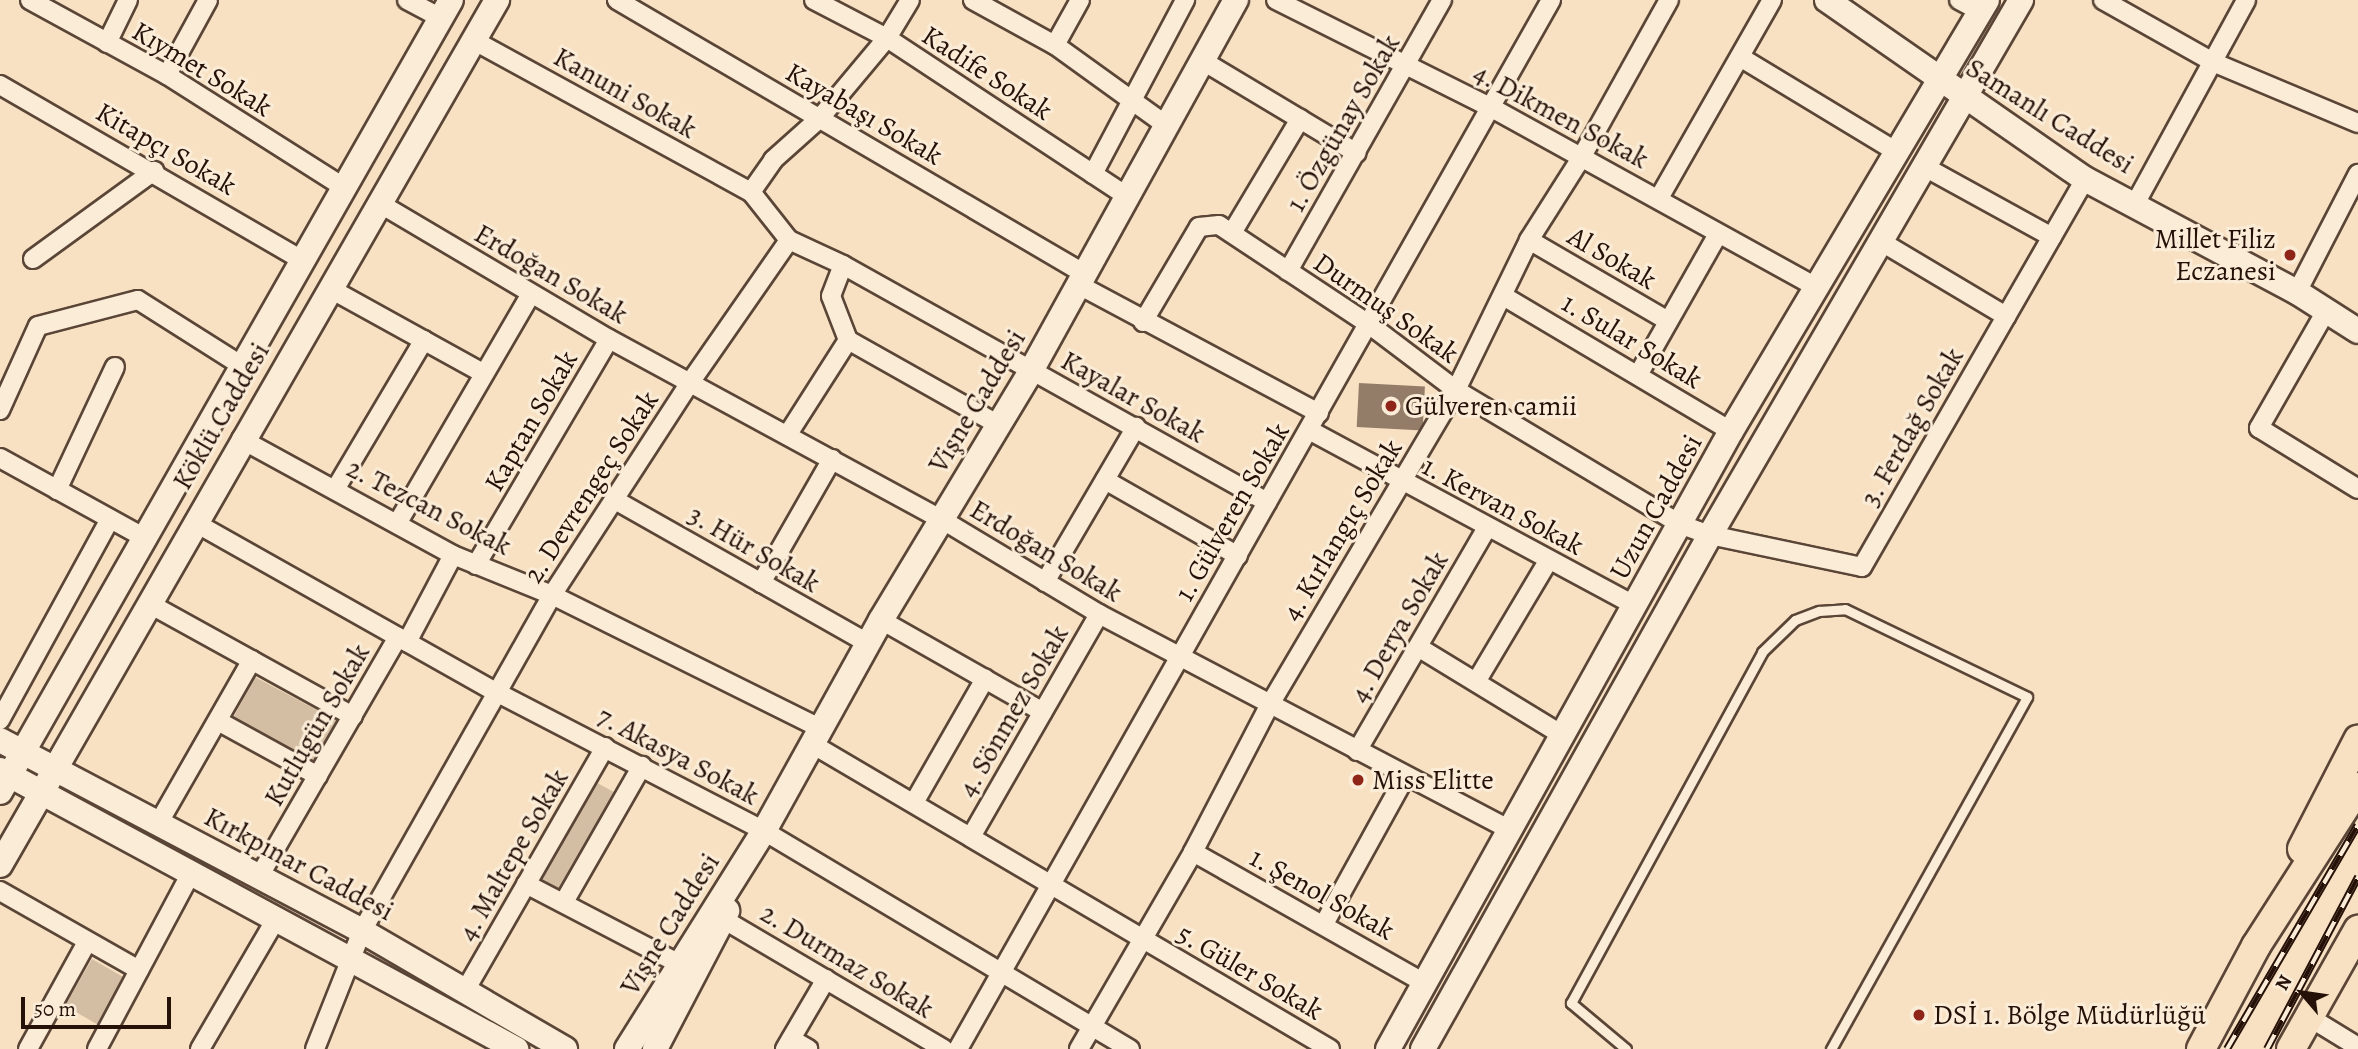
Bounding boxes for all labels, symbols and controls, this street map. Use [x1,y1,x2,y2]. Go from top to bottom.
street label: Kıymet Sokak [126,14,278,124]
street label: Kadife Sokak [916,18,1058,128]
street label: 1. Özgünay Sokak [1279,28,1407,218]
street label: Kanuni Sokak [548,40,702,146]
street label: Samanlı Caddesi [1960,51,2140,181]
street label: Kayabaşı Sokak [780,56,948,172]
street label: 4. Dikmen Sokak [1468,56,1654,176]
street label: Kitapçı Sokak [90,95,242,203]
street label: Erdoğan Sokak [468,217,634,331]
street label: Al Sokak [1562,219,1662,297]
place label: Millet Filiz Eczanesi [2154,222,2276,288]
street label: Durmuş Sokak [1307,246,1465,370]
marker: Millet Filiz Eczanesi [2282,247,2298,263]
street label: 1. Sular Sokak [1555,286,1709,396]
street label: Vişne Caddesi [921,323,1033,479]
street label: Köklü Caddesi [165,336,277,496]
street label: 3. Ferdağ Sokak [1853,342,1971,512]
street label: Kayalar Sokak [1055,344,1211,450]
street label: Kaptan Sokak [477,345,585,497]
street label: 2. Devrengeç Sokak [516,384,666,590]
place label: Gülveren camii [1405,389,1577,423]
marker: Gülveren camii [1383,398,1399,414]
street label: 1. Gülveren Sokak [1167,417,1297,607]
street label: Uzun Caddesi [1602,429,1710,585]
street label: 4. Kırlangıç Sokak [1275,433,1409,627]
street label: 1. Kervan Sokak [1416,449,1590,563]
street label: 2. Tezcan Sokak [341,451,517,563]
street label: Erdoğan Sokak [964,492,1128,610]
street label: 3. Hür Sokak [682,498,826,600]
street label: 4. Derya Sokak [1342,545,1456,709]
street label: 4. Sönmez Sokak [950,619,1076,803]
street label: Kutlugün Sokak [257,638,377,812]
street label: 7. Akasya Sokak [591,699,765,813]
street label: 4. Maltepe Sokak [450,763,576,947]
place label: Miss Elitte [1372,763,1494,797]
marker: Miss Elitte [1350,772,1366,788]
street label: Kırkpınar Caddesi [198,800,400,928]
street label: 1. Şenol Sokak [1244,840,1400,948]
street label: Vişne Caddesi [613,847,727,1001]
street label: 2. Durmaz Sokak [754,896,940,1026]
street label: 5. Güler Sokak [1171,917,1329,1027]
north arrow [2267,958,2337,1028]
text: N [2269,970,2298,995]
scale bar [24,982,175,1026]
text: 50 m [34,995,76,1023]
place label: DSİ 1. Bölge Müdürlüğü [1933,998,2207,1032]
marker: DSİ 1. Bölge Müdürlüğü [1911,1007,1927,1023]

